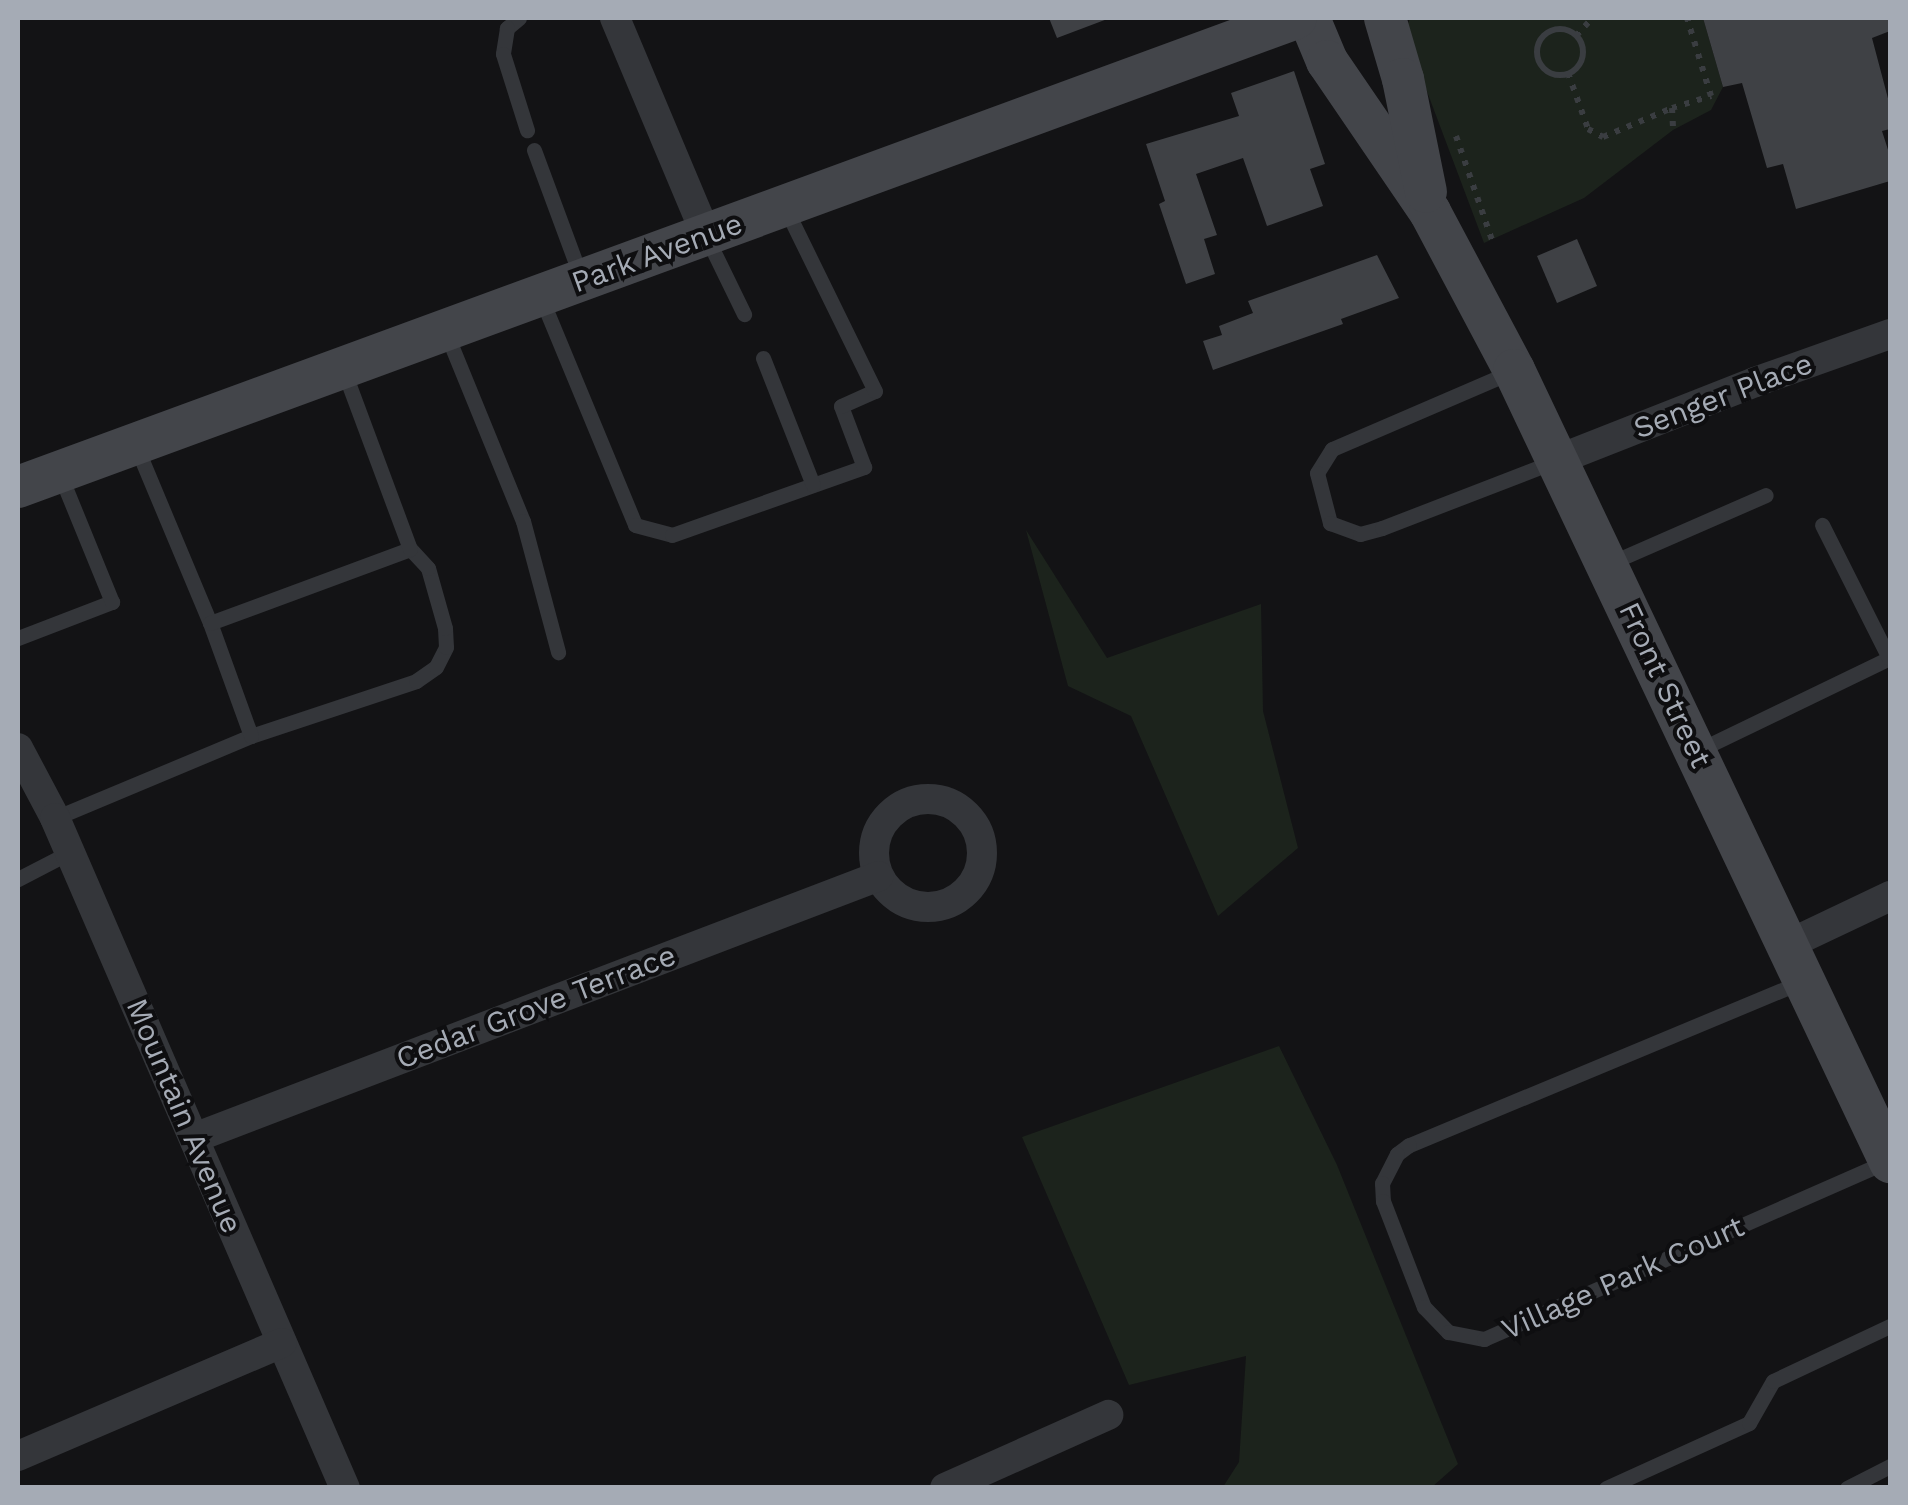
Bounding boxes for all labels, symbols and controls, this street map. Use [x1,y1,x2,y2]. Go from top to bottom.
street label: Park Avenue [566,205,748,301]
street label: Senger Place [1628,345,1818,447]
street label: Front Street [1611,597,1719,773]
street label: Cedar Grove Terrace [390,937,682,1077]
street label: Mountain Avenue [118,993,250,1239]
street label: Village Park Court [1496,1208,1750,1348]

